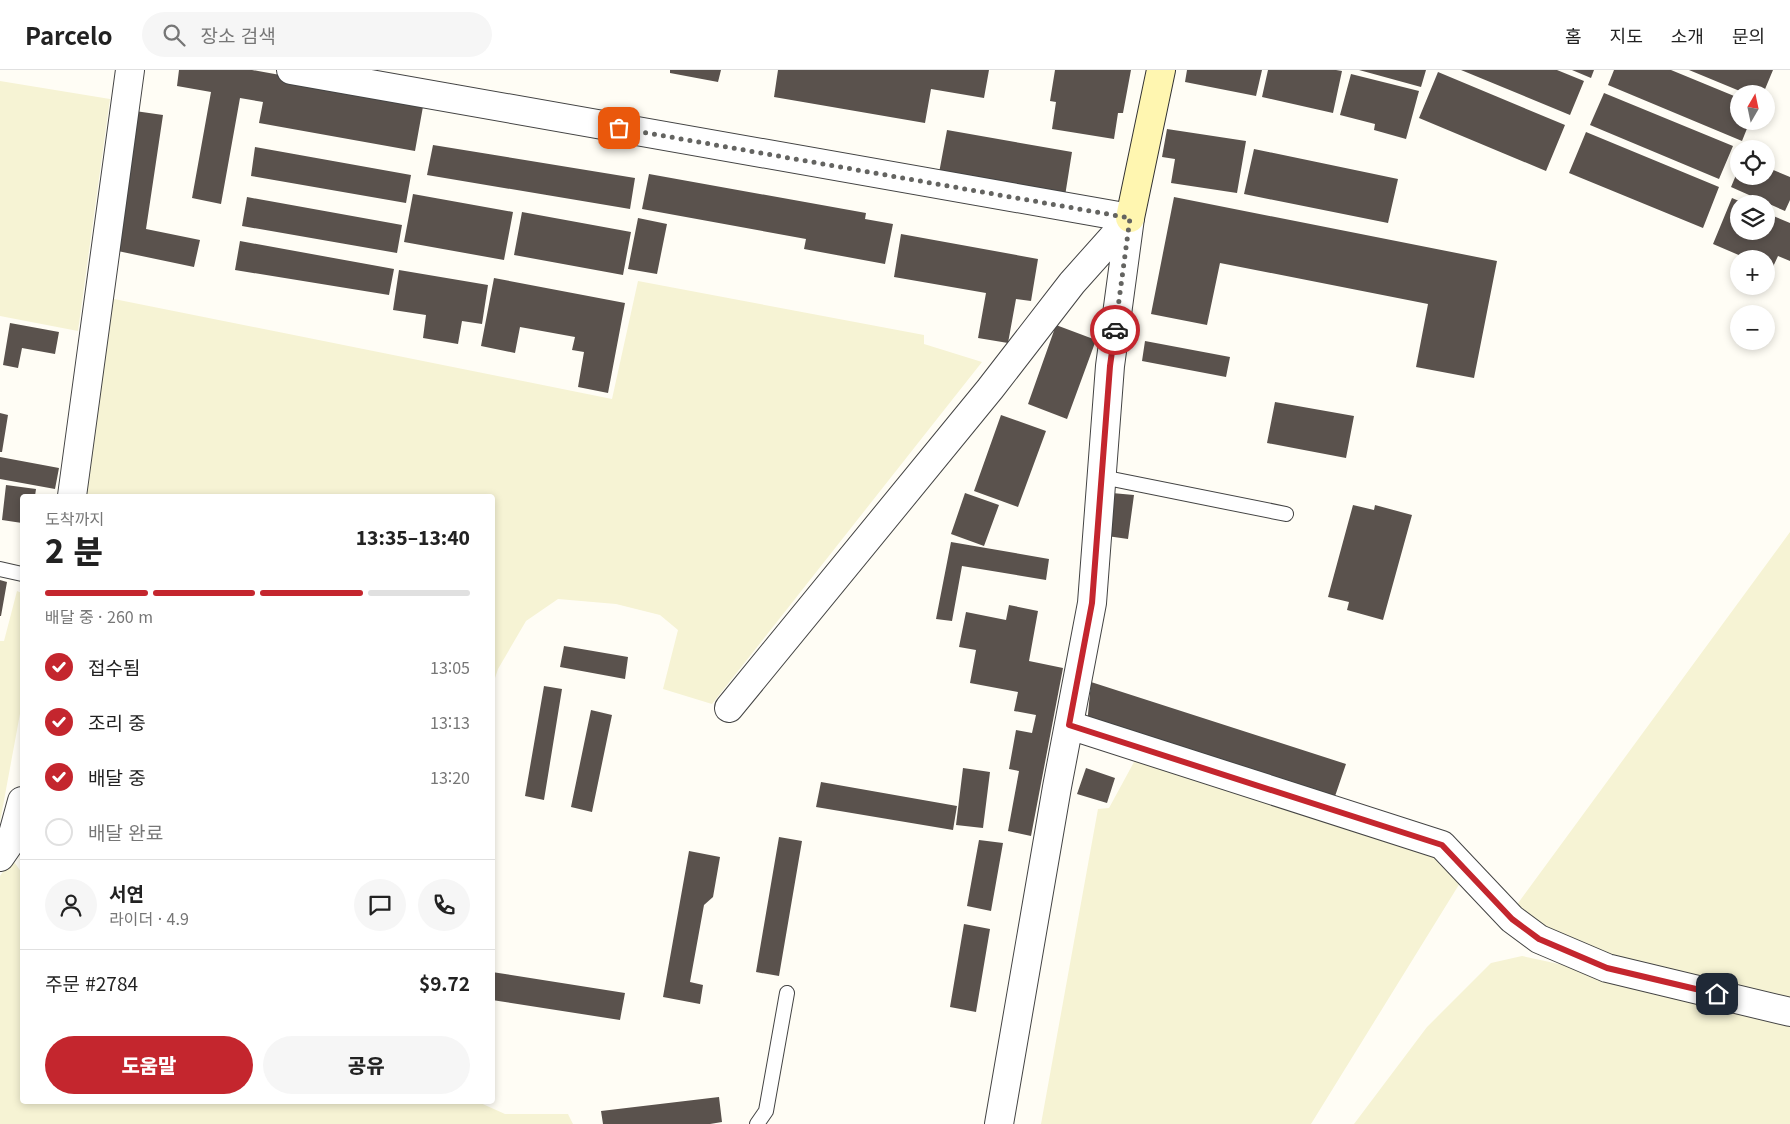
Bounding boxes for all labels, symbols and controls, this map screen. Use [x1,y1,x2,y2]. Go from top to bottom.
search box [142,12,492,57]
text: Parcelo [25,17,112,52]
icon: search [160,21,188,49]
text: 장소 검색 [200,21,276,48]
text: 홈 [1565,22,1582,48]
text: 지도 [1610,22,1643,48]
text: 소개 [1671,22,1704,48]
text: 문의 [1732,22,1765,48]
north arrow [1730,85,1775,130]
map controls [1730,85,1775,350]
pin [598,107,640,149]
icon: bag [605,114,633,142]
button: locate [1730,140,1775,185]
button: layers [1730,195,1775,240]
button: + [1730,250,1775,295]
courier [1090,305,1140,355]
button: − [1730,305,1775,350]
icon: car [1101,316,1129,344]
text: 도착까지 [45,506,104,530]
text: 13:35–13:40 [356,523,470,550]
text: 2 분 [45,526,103,572]
text: 배달 중 · 260 m [45,604,153,628]
icon: check [45,653,73,681]
text: 접수됨 [88,653,140,680]
text: 13:05 [430,655,470,679]
icon: check [45,708,73,736]
text: 조리 중 [88,708,146,735]
text: 13:13 [430,710,470,734]
icon: check [45,763,73,791]
text: 배달 중 [88,763,146,790]
text: 13:20 [430,765,470,789]
text: 배달 완료 [88,818,163,845]
button: person [45,879,97,931]
text: 서연 [109,879,144,906]
button: chat [354,879,406,931]
button: phone [418,879,470,931]
text: 라이더 · 4.9 [109,906,189,930]
text: 주문 #2784 [45,969,138,996]
text: $9.72 [419,969,470,996]
pin [1696,973,1738,1015]
icon: home [1703,980,1731,1008]
button: 도움말 [45,1036,253,1094]
button: 공유 [263,1036,470,1094]

